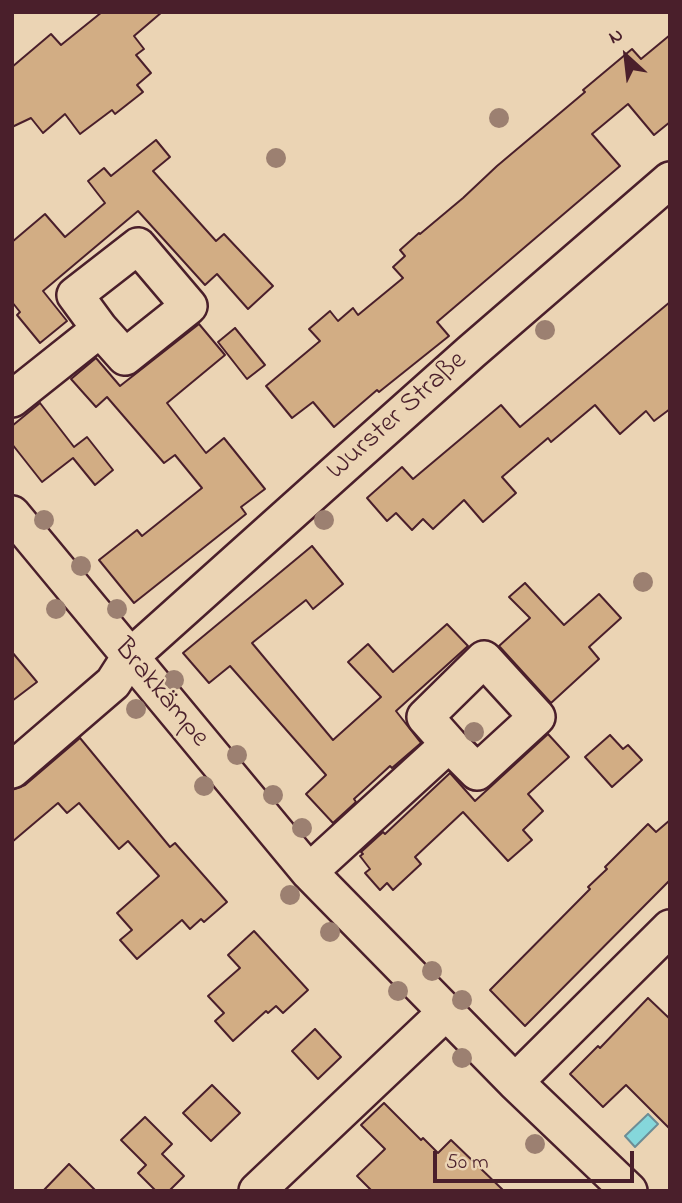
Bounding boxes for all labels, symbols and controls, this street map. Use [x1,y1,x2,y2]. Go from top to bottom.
north arrow [591,21,661,91]
text: N [604,22,628,52]
street label: Wurster Straße [321,345,475,489]
street label: Brakkämpe [105,633,215,755]
scale bar [437,1136,638,1180]
text: 50 m [446,1148,489,1178]

